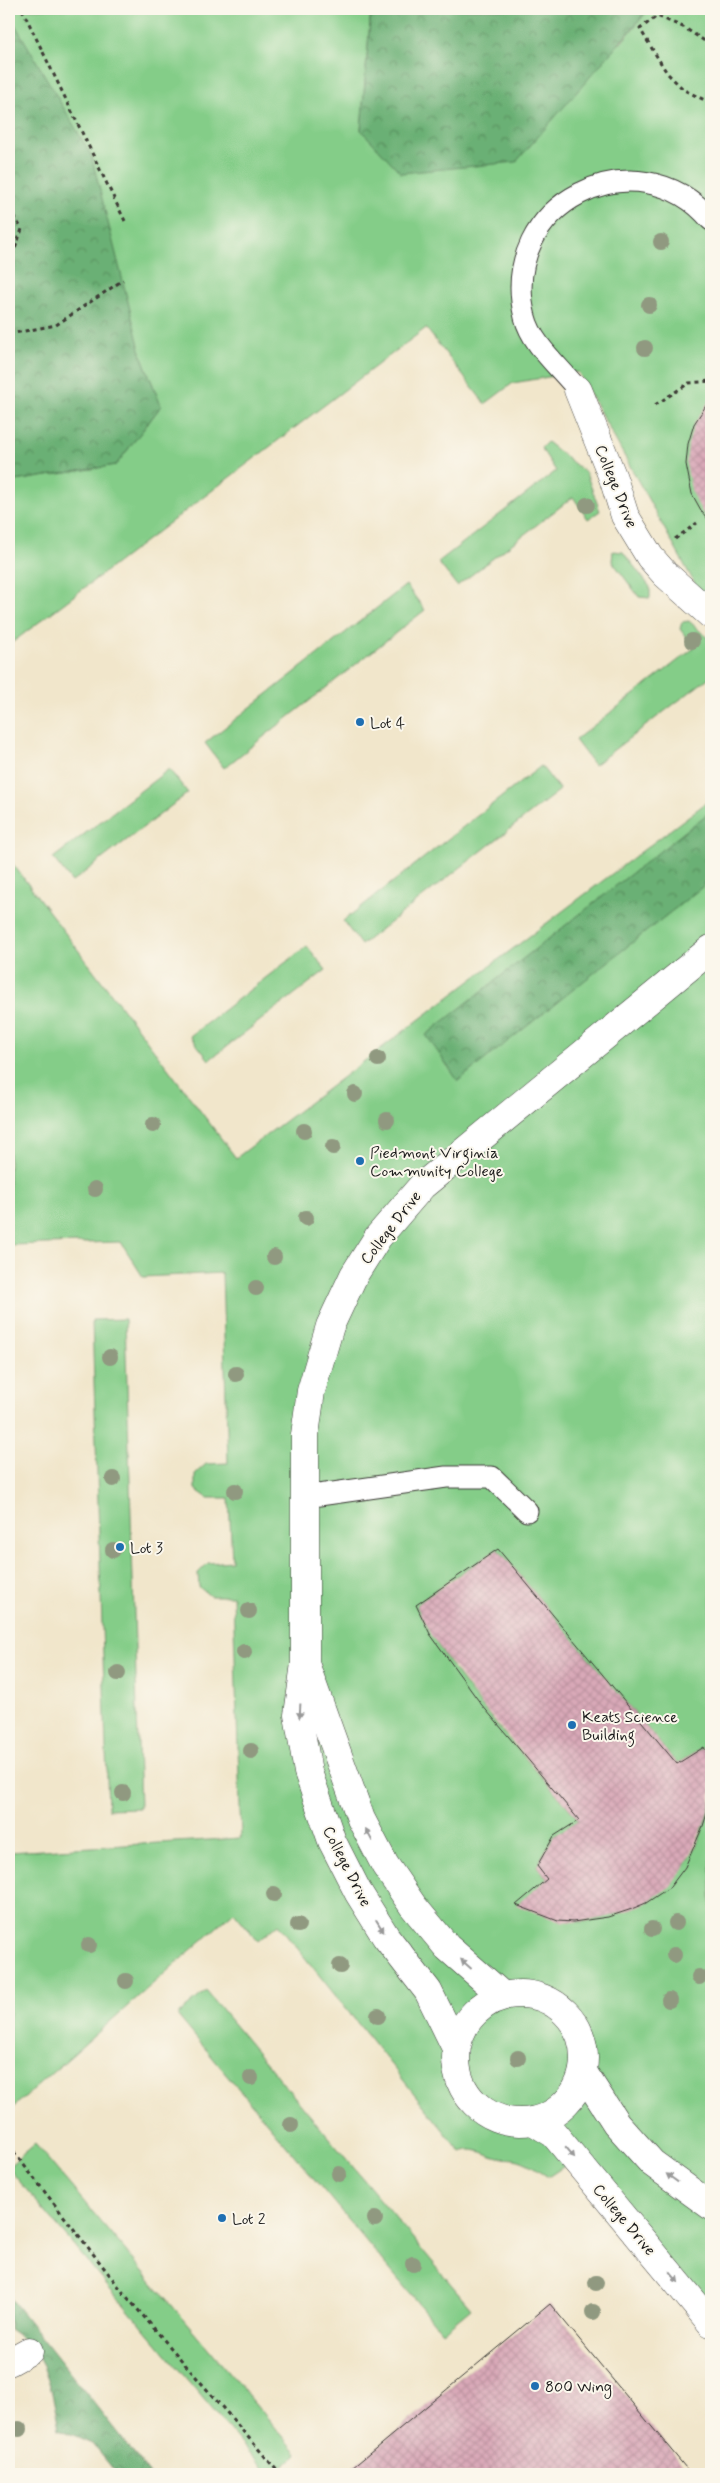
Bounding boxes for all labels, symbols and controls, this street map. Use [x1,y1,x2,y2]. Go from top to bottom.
street label: College Drive [589,442,642,531]
place label: Lot 4 [370,713,405,734]
marker: Lot 4 [354,716,366,728]
place label: Piedmont Virginia Community College [370,1143,504,1182]
marker: Piedmont Virginia Community College [354,1155,366,1167]
street label: College Drive [356,1187,427,1269]
place label: Lot 3 [130,1538,163,1559]
marker: Lot 3 [114,1541,126,1553]
one-way arrow [295,1703,303,1719]
place label: Keats Science Building [582,1707,678,1747]
marker: Keats Science Building [566,1719,578,1731]
street label: College Drive [317,1823,376,1911]
one-way arrow [365,1828,374,1841]
one-way arrow [375,1919,384,1933]
one-way arrow [460,1958,472,1970]
one-way arrow [564,2146,575,2159]
one-way arrow [665,2173,679,2183]
street label: College Drive [588,2180,660,2260]
place label: Lot 2 [232,2209,266,2230]
marker: Lot 2 [216,2212,228,2224]
one-way arrow [668,2271,679,2284]
place label: 800 Wing [545,2377,612,2399]
marker: 800 Wing [529,2380,541,2392]

